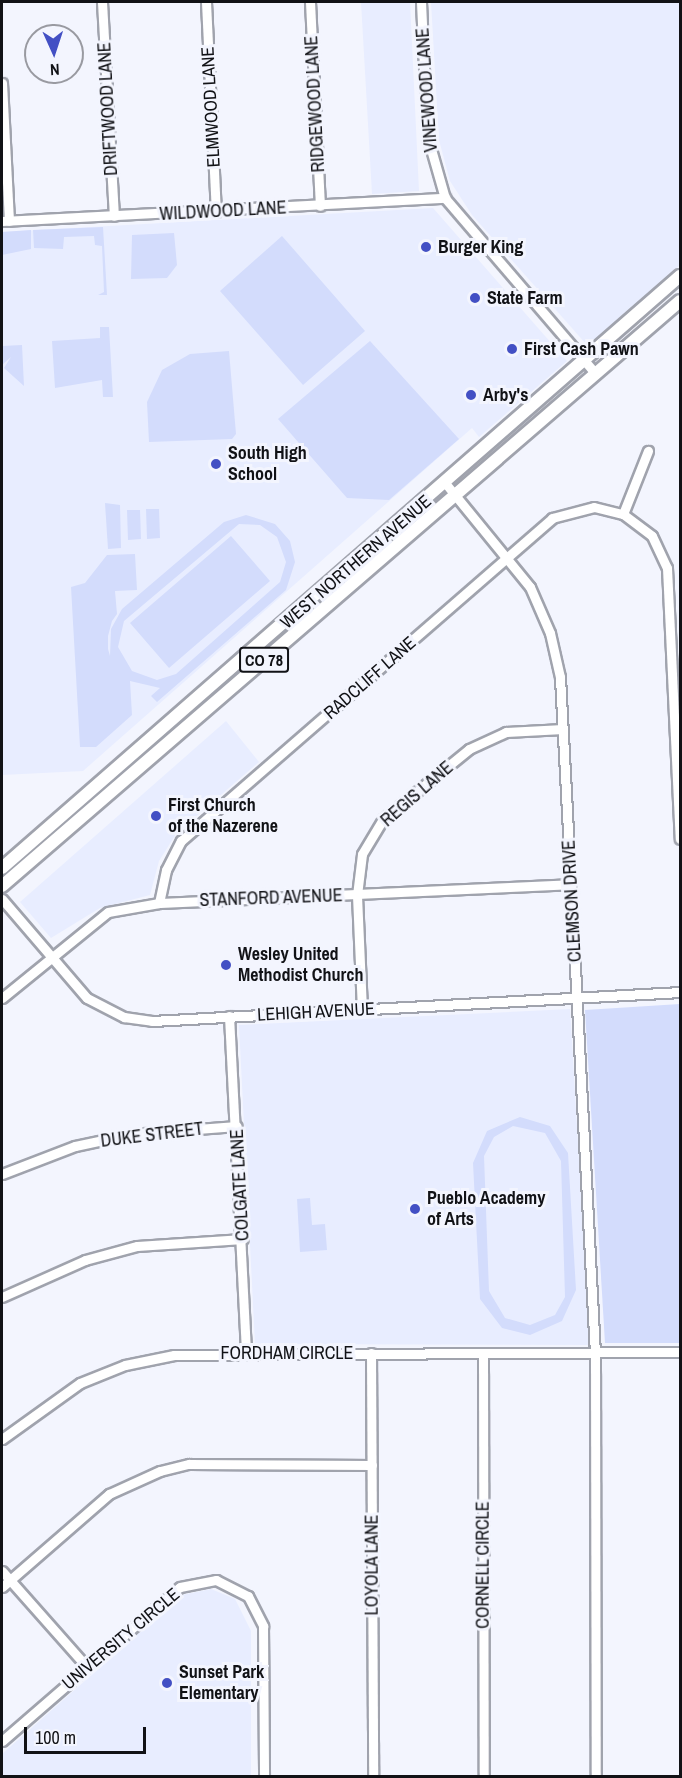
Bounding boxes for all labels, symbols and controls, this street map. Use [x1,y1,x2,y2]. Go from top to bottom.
north arrow [24,24,84,84]
street label: VINEWOOD LANE [412,27,442,153]
street label: RIDGEWOOD LANE [301,35,329,173]
street label: DRIFTWOOD LANE [94,42,122,176]
street label: ELMWOOD LANE [197,46,225,168]
text: N [50,59,60,81]
street label: WILDWOOD LANE [159,197,287,225]
place label: Burger King [438,236,523,258]
marker: Burger King [419,240,433,254]
place label: State Farm [487,287,563,309]
marker: State Farm [468,291,482,305]
place label: First Cash Pawn [524,338,639,360]
marker: First Cash Pawn [505,342,519,356]
place label: Arby's [483,384,528,406]
marker: Arby's [464,388,478,402]
place label: South High School [228,443,307,486]
marker: South High School [209,457,223,471]
street label: WEST NORTHERN AVENUE [276,490,436,634]
street label: RADCLIFF LANE [320,632,420,724]
road number: CO 78 [238,647,290,673]
street label: REGIS LANE [376,757,458,831]
place label: First Church of the Nazerene [168,795,278,838]
marker: First Church of the Nazerene [149,809,163,823]
street label: CLEMSON DRIVE [558,839,586,963]
street label: STANFORD AVENUE [199,885,343,911]
place label: Wesley United Methodist Church [238,944,363,986]
marker: Wesley United Methodist Church [219,958,233,972]
street label: LEHIGH AVENUE [256,998,376,1026]
street label: DUKE STREET [99,1118,205,1152]
street label: COLGATE LANE [226,1128,254,1242]
place label: Pueblo Academy of Arts [427,1188,546,1230]
marker: Pueblo Academy of Arts [408,1202,422,1216]
street label: FORDHAM CIRCLE [221,1342,353,1364]
street label: CORNELL CIRCLE [472,1501,494,1629]
street label: LOYOLA LANE [361,1514,383,1616]
street label: UNIVERSITY CIRCLE [58,1584,184,1694]
place label: Sunset Park Elementary [179,1662,264,1704]
marker: Sunset Park Elementary [160,1676,174,1690]
scale bar [27,1715,148,1753]
text: 100 m [35,1725,76,1750]

